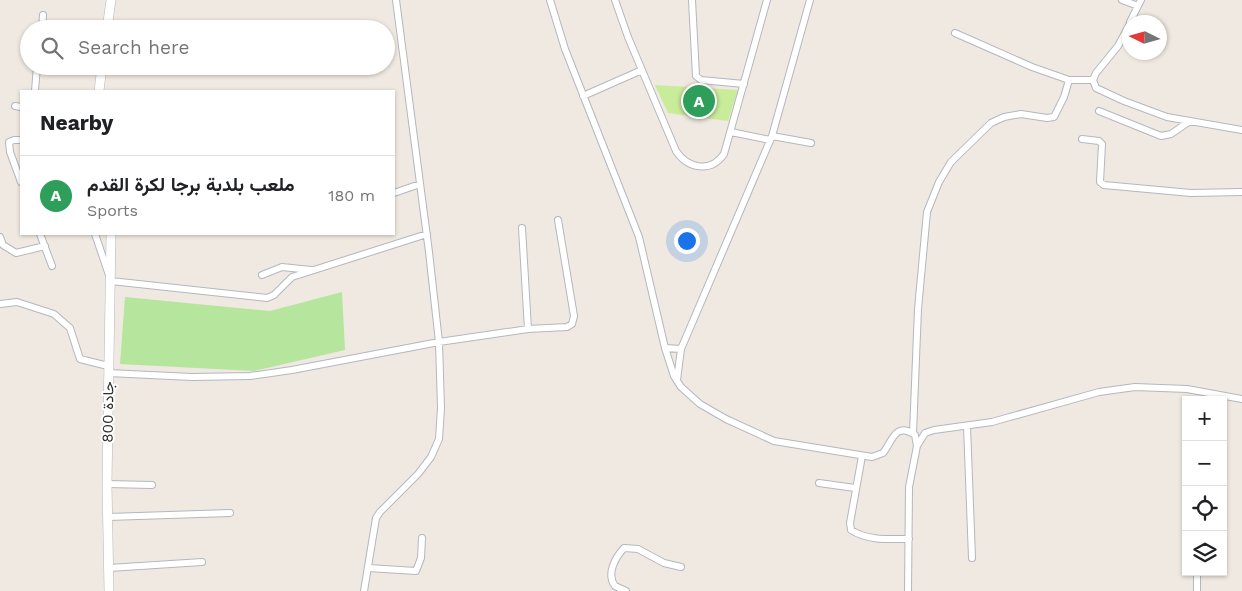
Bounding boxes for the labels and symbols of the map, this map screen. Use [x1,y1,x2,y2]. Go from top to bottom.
north arrow [1122,15,1167,60]
pin: A [683,82,715,120]
your location [674,228,700,254]
street label: جادة 800 [98,381,118,443]

